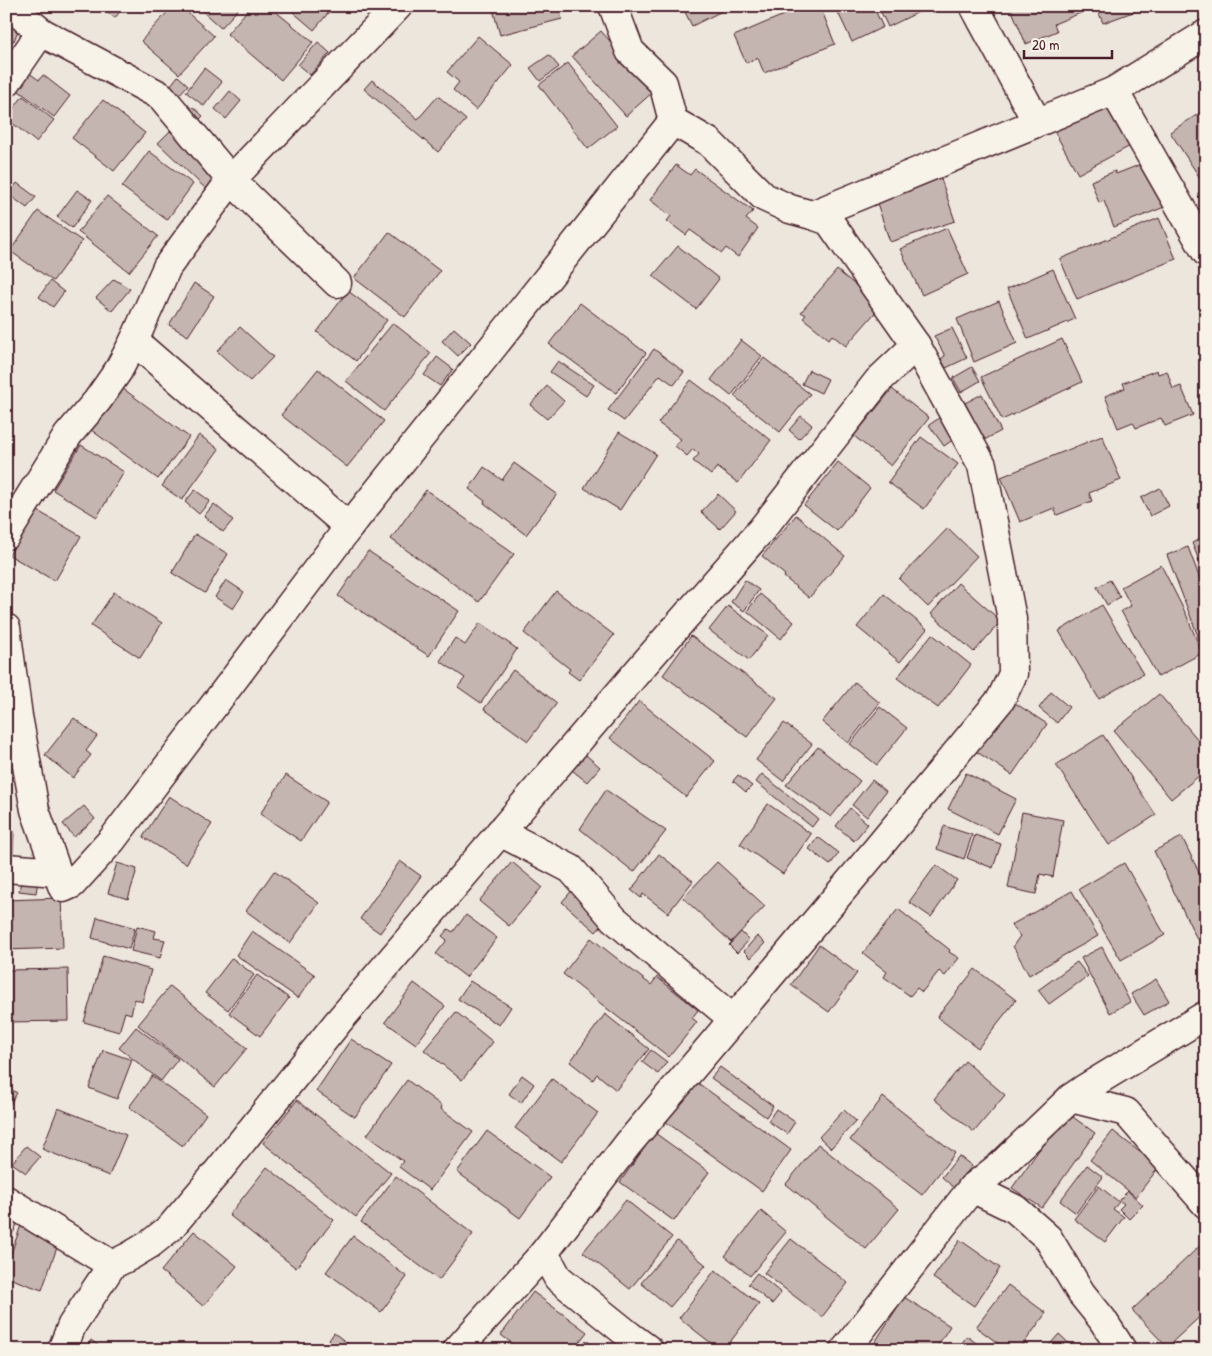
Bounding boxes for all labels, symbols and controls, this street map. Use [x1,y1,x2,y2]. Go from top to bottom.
scale bar [1024,28,1112,60]
text: 20 m [1032,34,1059,55]

